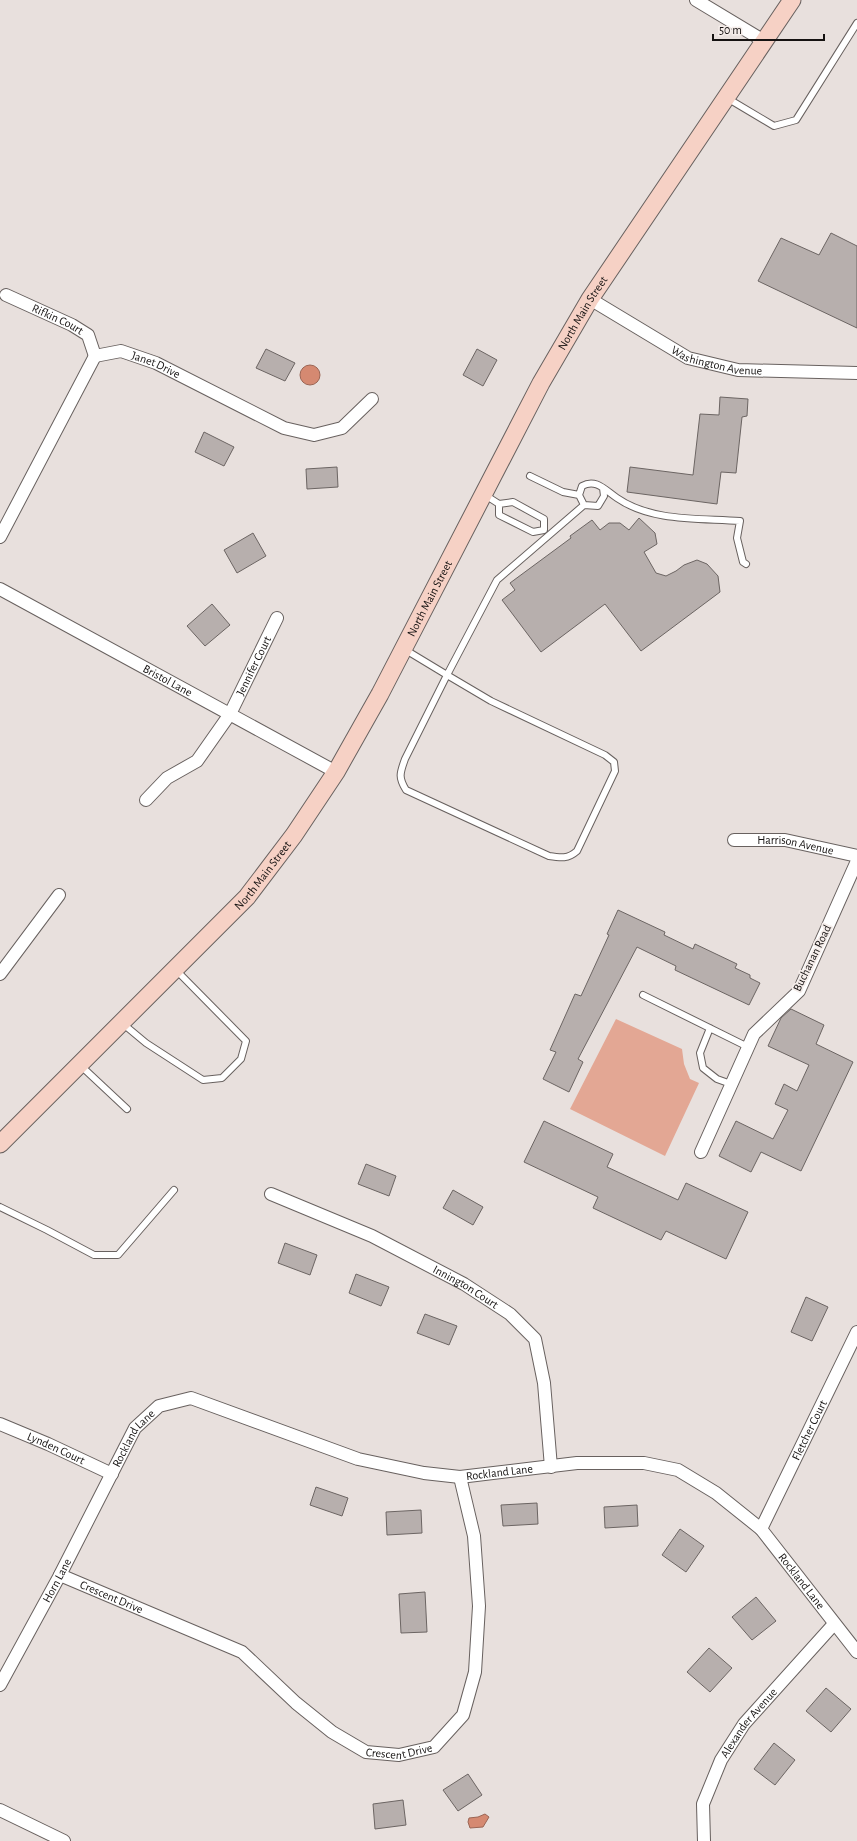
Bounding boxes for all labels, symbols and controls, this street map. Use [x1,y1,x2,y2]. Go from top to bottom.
scale bar [713,16,824,42]
text: 50 m [719,24,742,36]
street label: North Main Street [556,274,610,352]
street label: Rifkin Court [30,302,86,337]
street label: Washington Avenue [669,343,762,377]
street label: Janet Drive [130,349,182,380]
street label: North Main Street [405,558,454,638]
street label: Jennifer Court [234,634,273,697]
street label: Bristol Lane [141,662,194,699]
street label: Harrison Avenue [757,834,835,857]
street label: North Main Street [232,838,293,912]
street label: Buchanan Road [791,923,833,993]
street label: Innington Court [431,1263,501,1311]
street label: Fletcher Court [789,1398,829,1462]
street label: Rockland Lane [110,1407,157,1469]
street label: Lynden Court [26,1430,87,1466]
street label: Rockland Lane [465,1462,533,1482]
street label: Rockland Lane [776,1551,827,1611]
street label: Horn Lane [40,1556,73,1604]
street label: Crescent Drive [78,1578,145,1615]
street label: Alexander Avenue [718,1686,779,1760]
street label: Crescent Drive [365,1742,433,1761]

